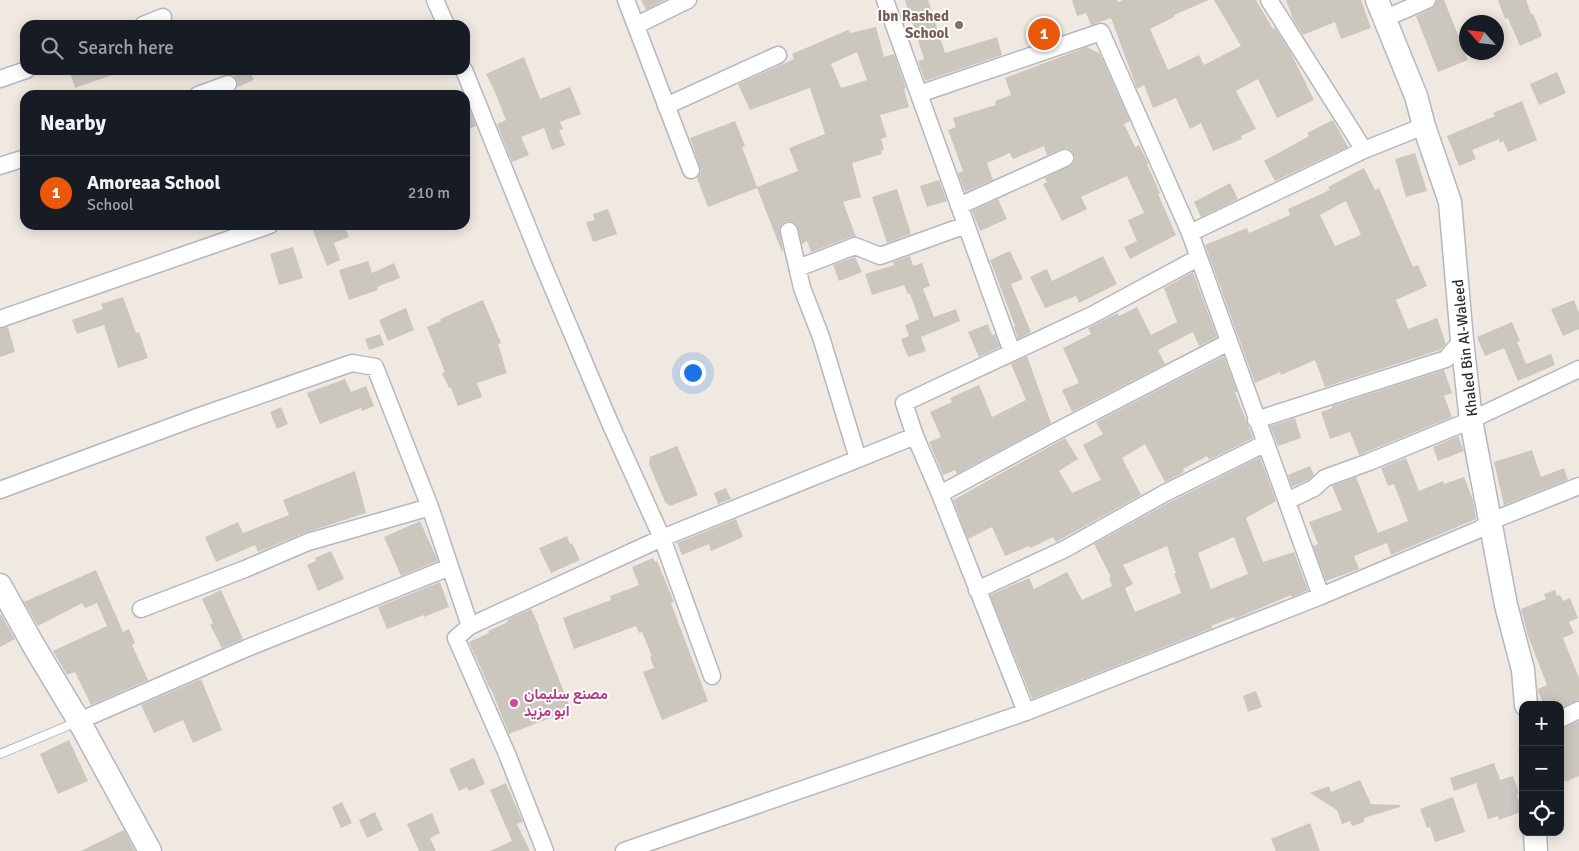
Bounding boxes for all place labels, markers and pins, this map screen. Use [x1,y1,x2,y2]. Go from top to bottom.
place label: Ibn Rashed School [878,7,949,42]
pin: 1 [1028,15,1060,53]
marker: Ibn Rashed School [953,19,965,31]
place label: مصنع سليمان ابو مزيد [524,685,608,720]
marker: مصنع سليمان ابو مزيد [508,697,520,709]

